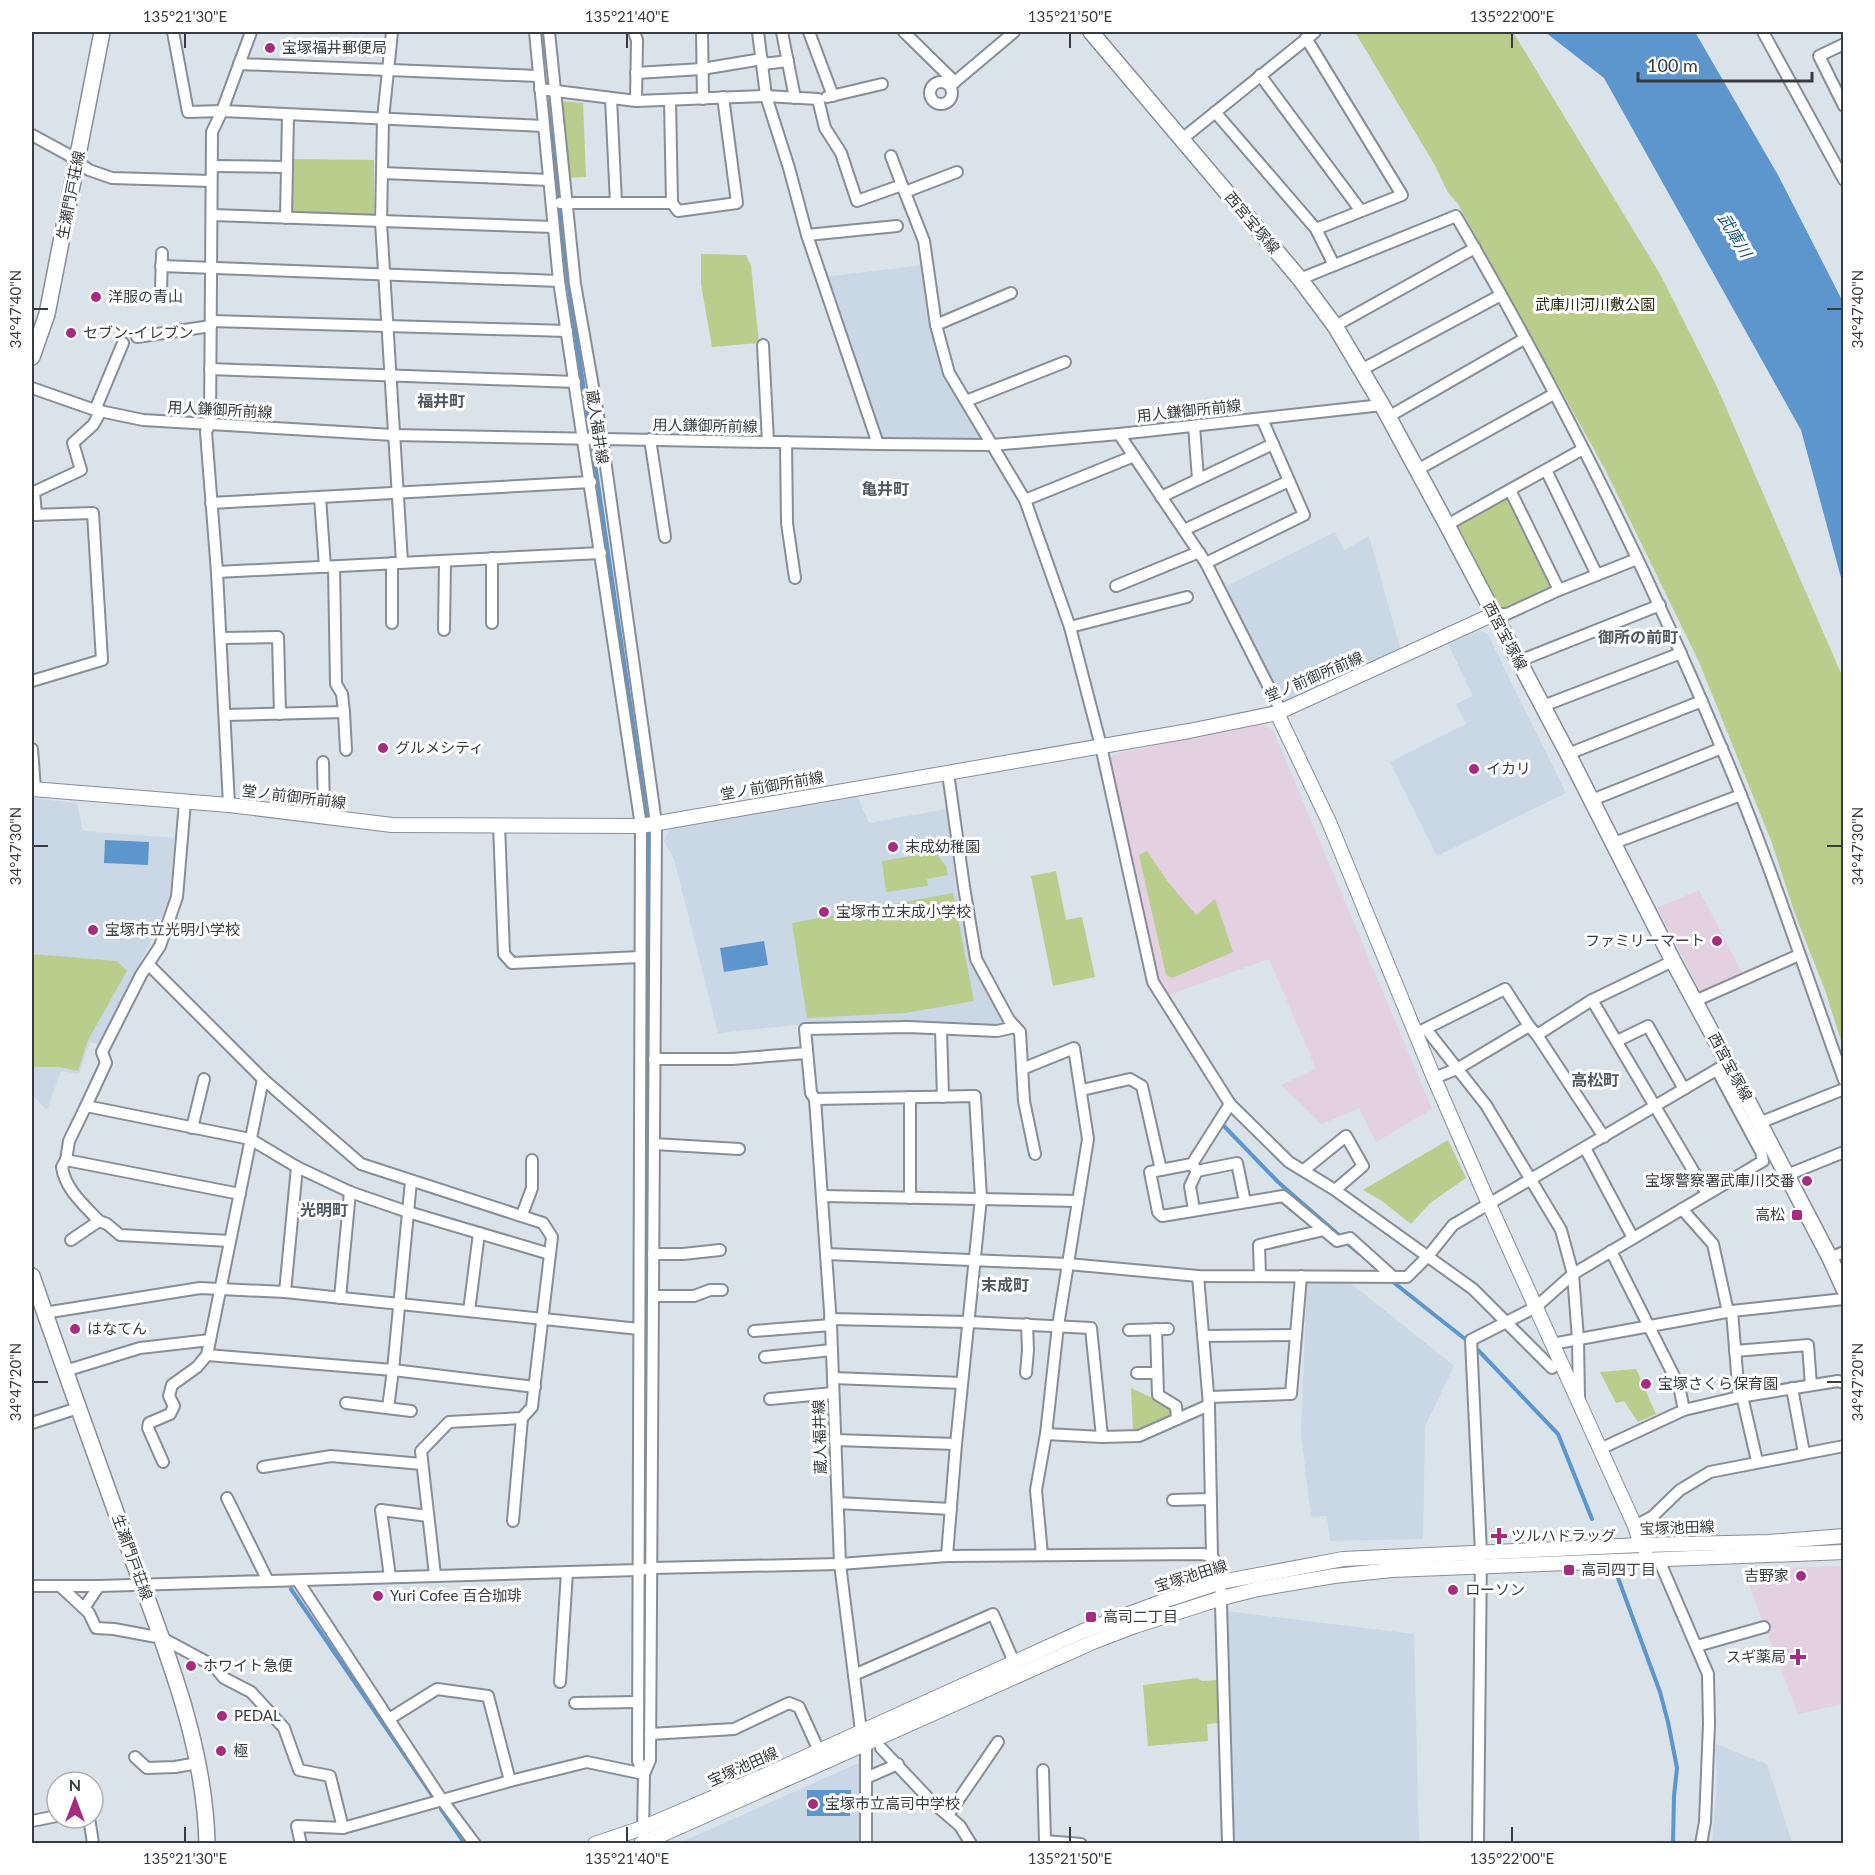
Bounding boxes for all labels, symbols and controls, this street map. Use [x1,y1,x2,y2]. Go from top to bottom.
text: 135°21'30"E [143,7,227,25]
text: 135°21'40"E [585,7,669,25]
text: 135°21'50"E [1028,7,1112,25]
text: 135°22'00"E [1470,7,1554,25]
place label: 宝塚福井郵便局 [282,38,387,56]
marker: 宝塚福井郵便局 [263,41,277,55]
scale bar [1638,45,1812,83]
text: 100 m [1647,54,1698,76]
street label: 生瀬門戸荘線 [53,149,87,241]
street label: 西宮宝塚線 [1222,188,1284,257]
water label: 武庫川 [1715,209,1757,262]
text: 34°47'40"N [6,270,24,348]
text: 34°47'40"N [1848,270,1866,348]
place label: 洋服の青山 [108,287,183,305]
marker: 洋服の青山 [89,290,103,304]
park label: 武庫川河川敷公園 [1535,295,1655,313]
place label: セブン-イレブン [83,323,194,341]
marker: セブン-イレブン [64,326,78,340]
street label: 蔵人福井線 [583,388,613,465]
district label: 福井町 [417,391,465,410]
street label: 用人鎌御所前線 [1136,396,1242,424]
street label: 用人鎌御所前線 [167,397,273,421]
street label: 用人鎌御所前線 [652,415,758,435]
district label: 亀井町 [861,479,909,498]
street label: 西宮宝塚線 [1480,598,1531,673]
district label: 御所の前町 [1598,627,1678,646]
street label: 堂ノ前御所前線 [1262,647,1365,705]
place label: グルメシティ [395,738,484,756]
marker: グルメシティ [376,741,390,755]
place label: イカリ [1486,759,1531,777]
marker: イカリ [1467,762,1481,776]
street label: 堂ノ前御所前線 [719,767,825,803]
street label: 堂ノ前御所前線 [241,781,347,811]
text: 34°47'30"N [6,807,24,885]
text: 34°47'30"N [1848,807,1866,885]
place label: 末成幼稚園 [905,837,980,855]
marker: 末成幼稚園 [886,840,900,854]
place label: 宝塚市立末成小学校 [836,902,971,920]
marker: 宝塚市立末成小学校 [817,905,831,919]
place label: 宝塚市立光明小学校 [105,920,240,938]
marker: 宝塚市立光明小学校 [86,923,100,937]
place label: ファミリーマート [1585,931,1705,949]
marker: ファミリーマート [1710,934,1724,948]
street label: 西宮宝塚線 [1705,1029,1756,1104]
district label: 高松町 [1571,1070,1619,1089]
place label: 宝塚警察署武庫川交番 [1645,1171,1795,1189]
marker: 宝塚警察署武庫川交番 [1800,1174,1814,1188]
district label: 光明町 [300,1200,348,1219]
place label: 高松 [1755,1205,1785,1223]
marker: 高松 [1790,1208,1804,1222]
district label: 末成町 [981,1275,1029,1294]
place label: はなてん [87,1319,147,1337]
marker: はなてん [68,1322,82,1336]
text: 34°47'20"N [6,1343,24,1421]
text: 34°47'20"N [1848,1343,1866,1421]
place label: 宝塚さくら保育園 [1658,1374,1778,1392]
marker: 宝塚さくら保育園 [1639,1377,1653,1391]
street label: 蔵人福井線 [809,1399,829,1475]
street label: 生瀬門戸荘線 [109,1511,157,1602]
street label: 宝塚池田線 [1639,1517,1715,1537]
place label: ツルハドラッグ [1511,1526,1616,1544]
marker: ツルハドラッグ [1492,1529,1506,1543]
street label: 宝塚池田線 [1152,1555,1229,1595]
place label: 高司四丁目 [1581,1560,1656,1578]
marker: 高司四丁目 [1562,1563,1576,1577]
place label: 吉野家 [1744,1566,1789,1584]
marker: 吉野家 [1794,1569,1808,1583]
place label: ローソン [1465,1580,1525,1598]
marker: ローソン [1446,1583,1460,1597]
place label: Yuri Cofee 百合珈琲 [390,1586,522,1604]
marker: Yuri Cofee 百合珈琲 [371,1589,385,1603]
place label: 高司二丁目 [1103,1607,1178,1625]
marker: 高司二丁目 [1084,1610,1098,1624]
place label: スギ薬局 [1726,1647,1786,1665]
marker: スギ薬局 [1791,1650,1805,1664]
place label: ホワイト急便 [203,1656,293,1674]
marker: ホワイト急便 [184,1659,198,1673]
place label: PEDAL [234,1706,281,1724]
marker: PEDAL [215,1709,229,1723]
place label: 極 [233,1741,248,1759]
street label: 宝塚池田線 [705,1743,781,1790]
marker: 極 [214,1744,228,1758]
north arrow [45,1770,105,1830]
text: N [69,1775,81,1794]
place label: 宝塚市立高司中学校 [825,1794,960,1812]
marker: 宝塚市立高司中学校 [806,1797,820,1811]
text: 135°21'30"E [143,1849,227,1867]
text: 135°21'40"E [585,1849,669,1867]
text: 135°21'50"E [1028,1849,1112,1867]
text: 135°22'00"E [1470,1849,1554,1867]

